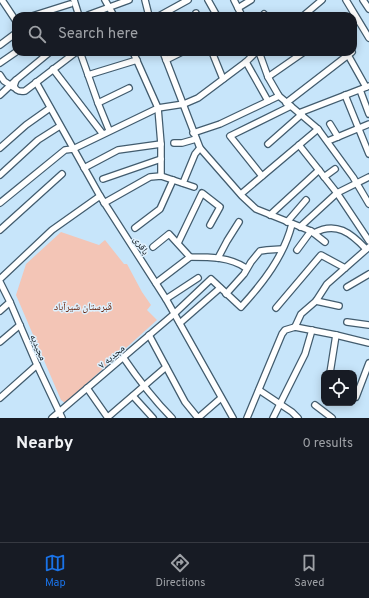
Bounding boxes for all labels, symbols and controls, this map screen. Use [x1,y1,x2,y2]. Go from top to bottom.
search box [12,12,357,56]
icon: search [26,23,48,45]
text: Search here [58,25,138,44]
street label: باقری [130,234,152,258]
park label: قبرستان شیرآباد [54,301,112,314]
street label: مجیدیه [26,332,49,363]
street label: مجدیه ۷ [96,342,128,372]
map controls [321,370,357,406]
button: locate [321,370,357,406]
text: Nearby [16,433,73,455]
text: 0 results [302,436,353,452]
tab: Map [44,552,66,590]
tab: Directions [155,552,205,590]
tab: Saved [294,552,325,590]

